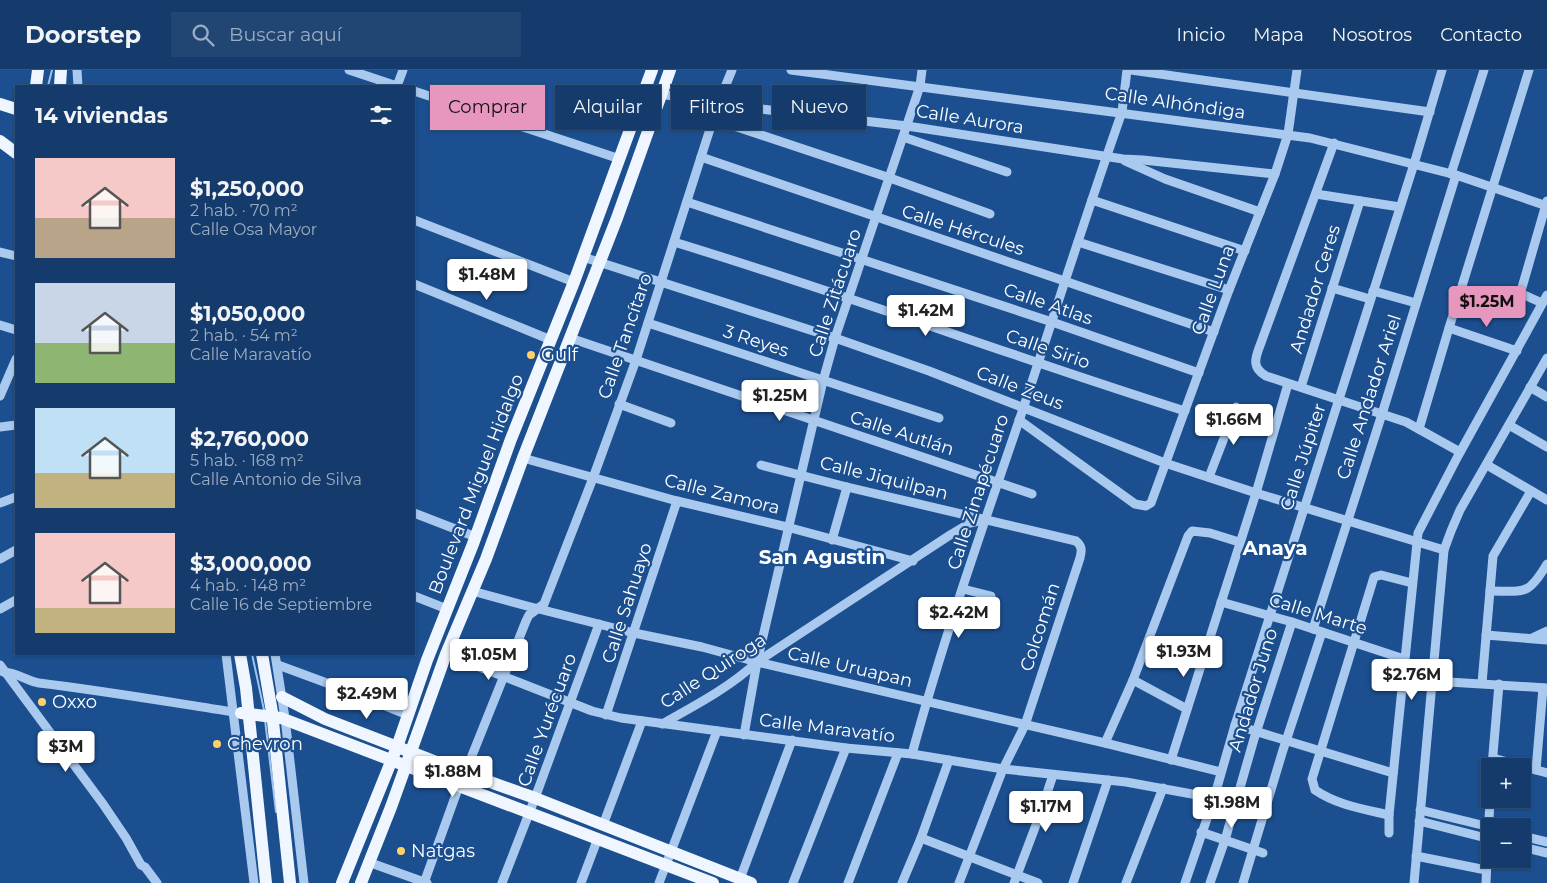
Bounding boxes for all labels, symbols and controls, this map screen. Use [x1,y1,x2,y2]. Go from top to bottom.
search box [171,12,521,57]
text: Doorstep [25,20,141,49]
icon: search [189,21,217,49]
text: Buscar aquí [229,23,342,46]
text: Inicio [1177,24,1225,46]
text: Mapa [1253,24,1304,46]
text: Nosotros [1332,24,1412,46]
text: Contacto [1440,24,1522,46]
street label: Calle Alhóndiga [1103,82,1247,124]
chip: Comprar [430,85,545,130]
chip: Alquilar [555,85,661,130]
chip: Filtros [671,85,762,130]
chip: Nuevo [772,85,866,130]
street label: Calle Aurora [915,100,1025,138]
icon: filters [367,101,395,129]
text: 14 viviendas [35,103,168,128]
text: $1,250,000 [190,176,304,201]
icon: home [75,178,135,238]
street label: Calle Hércules [899,200,1027,260]
text: 2 hab. · 70 m² [190,201,298,220]
text: Calle Osa Mayor [190,220,317,239]
street label: Andador Ceres [1285,222,1345,356]
street label: Calle Zitácuaro [804,226,866,360]
street label: Calle Luna [1187,242,1239,338]
pin: $1.48M [446,258,528,301]
text: $1.48M [458,265,516,284]
street label: Calle Tancítaro [593,270,657,402]
street label: Calle Atlas [1001,278,1096,330]
pin: $1.25M [1446,286,1528,328]
text: $1.25M [1460,292,1514,311]
pin: $1.42M [885,294,967,337]
text: $1,050,000 [190,301,305,326]
text: $1.42M [898,301,954,320]
icon: home [75,303,135,363]
street label: Calle Andador Ariel [1332,312,1406,482]
street label: 3 Reyes [720,320,792,362]
street label: Calle Sirio [1003,324,1093,374]
text: 2 hab. · 54 m² [190,326,298,345]
place label: Gulf [541,344,579,366]
text: Calle Maravatío [190,345,312,364]
marker: Gulf [525,349,537,361]
street label: Calle Zeus [973,361,1067,415]
street label: Boulevard Miguel Hidalgo [424,371,528,597]
pin: $1.25M [739,380,821,422]
text: $1.25M [753,386,807,405]
street label: Calle Júpiter [1275,401,1331,513]
pin: $1.66M [1193,404,1275,446]
street label: Calle Autlán [847,406,957,460]
text: $1.66M [1206,410,1262,429]
street label: Calle Zinapécuaro [942,412,1014,572]
text: $2,760,000 [190,426,309,451]
icon: home [75,428,135,488]
text: 5 hab. · 168 m² [190,451,304,470]
street label: Calle Jiquilpan [818,451,950,505]
street label: Calle Zamora [662,469,782,519]
text: Calle Antonio de Silva [190,470,362,489]
district label: Anaya [1241,536,1308,560]
street label: Calle Sahuayo [597,540,657,666]
district label: San Agustin [759,545,885,569]
text: $3,000,000 [190,551,311,576]
icon: home [75,553,135,613]
text: 4 hab. · 148 m² [190,576,306,595]
street label: Colcomán [1015,580,1065,674]
street label: Calle Marte [1266,589,1370,639]
text: Calle 16 de Septiembre [190,595,372,614]
pin: $2.42M [918,596,1000,639]
text: $2.42M [929,603,989,622]
street label: Andador Juno [1224,626,1282,754]
street label: Calle Quiroga [656,629,770,713]
pin: $1.93M [1143,636,1225,678]
pin: $1.05M [448,638,530,681]
street label: Calle Uruapan [785,642,915,692]
text: $1.93M [1156,642,1212,661]
text: $1.05M [461,645,517,664]
street label: Calle Yurécuaro [513,650,581,790]
pin: $2.76M [1371,658,1453,701]
text: $2.76M [1383,665,1441,684]
pin: $2.49M [326,678,408,720]
text: $2.49M [337,684,397,703]
place label: Oxxo [52,691,97,713]
marker: Oxxo [36,696,48,708]
street label: Calle Maravatío [758,709,896,747]
pin: $3M [42,730,90,773]
place label: Chevron [227,733,303,755]
text: $3M [49,737,83,756]
marker: Chevron [211,738,223,750]
pin: $1.88M [412,756,494,798]
map controls [1481,758,1531,868]
button: + [1481,758,1531,808]
text: $1.88M [424,762,482,781]
pin: $1.98M [1191,786,1273,829]
pin: $1.17M [1005,790,1087,833]
text: $1.98M [1204,793,1260,812]
text: $1.17M [1020,797,1072,816]
button: − [1481,818,1531,868]
place label: Natgas [411,840,475,862]
marker: Natgas [395,845,407,857]

